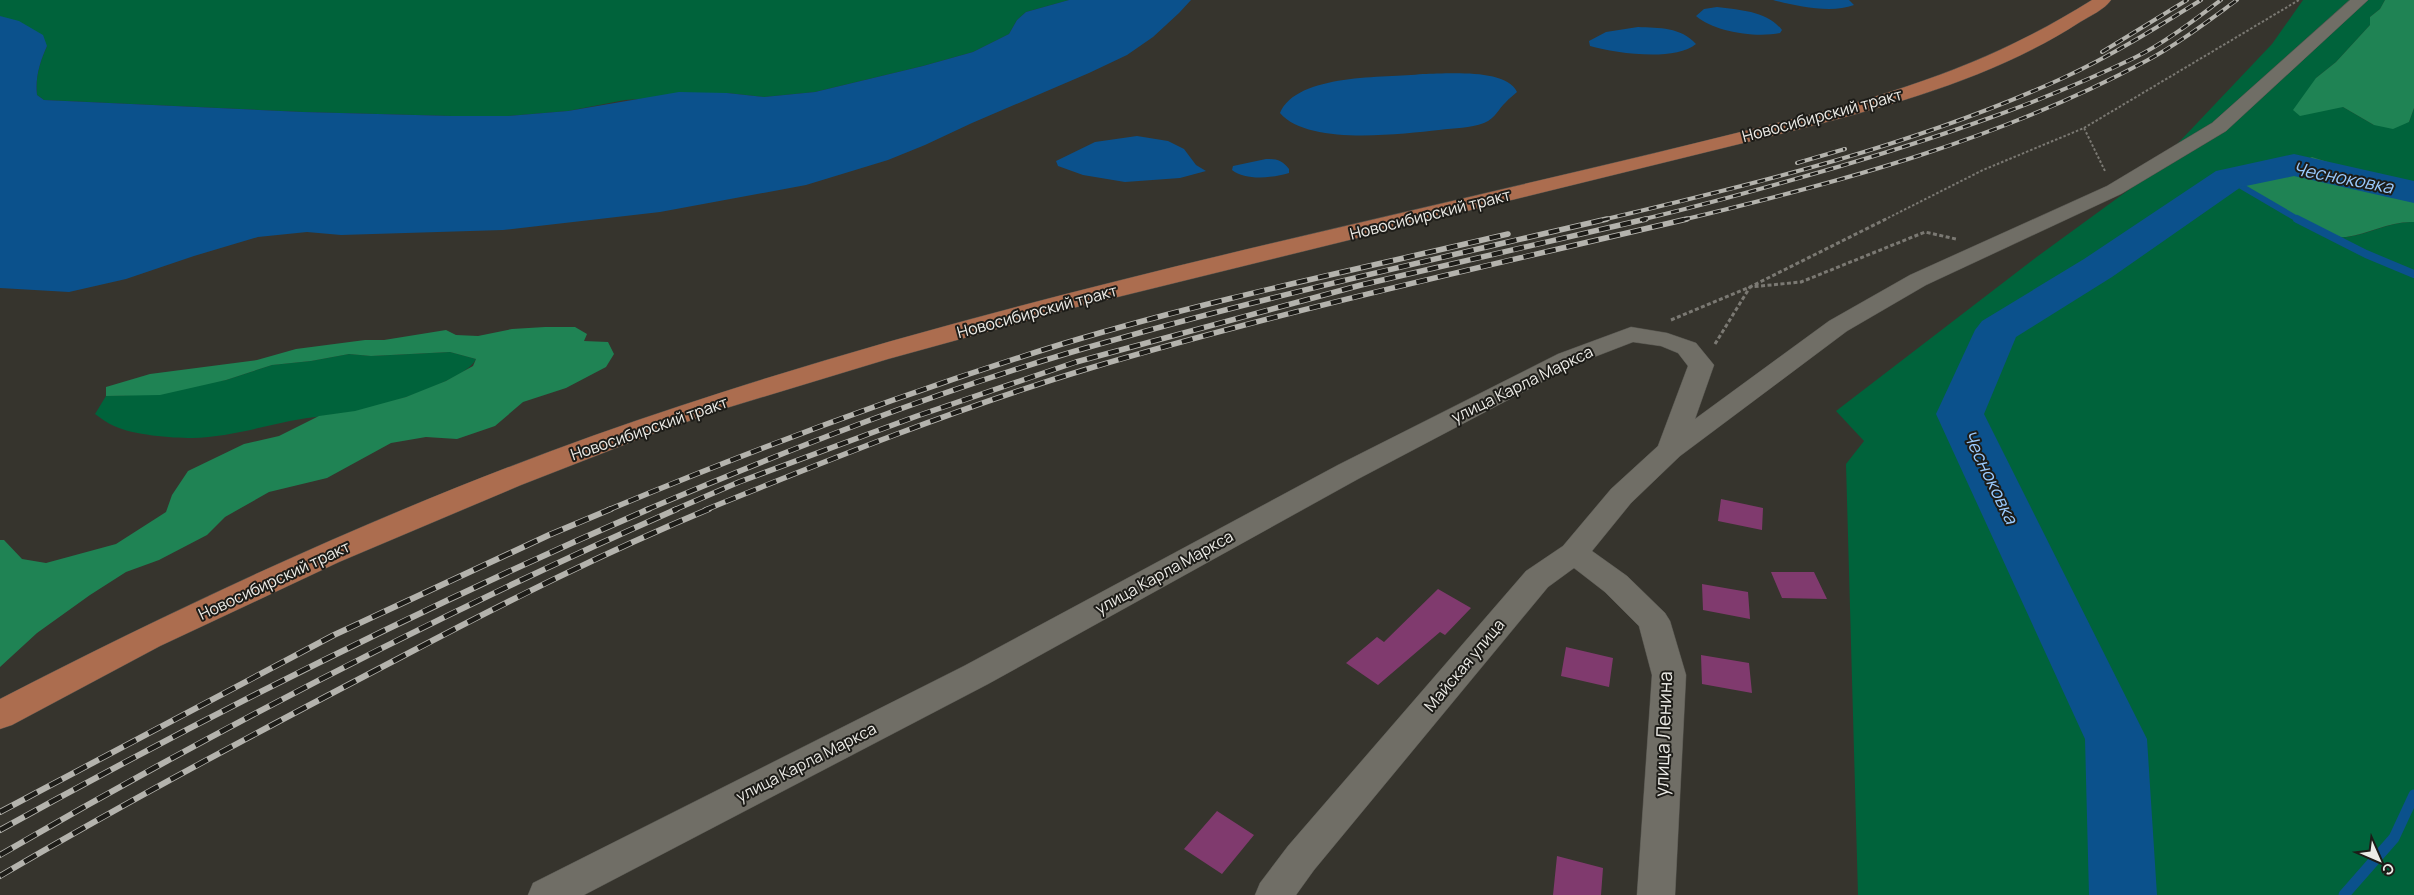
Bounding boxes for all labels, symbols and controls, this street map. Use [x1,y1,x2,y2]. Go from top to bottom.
street label: Новосибирский тракт [1739,83,1905,147]
water label: Чесноковка [2291,156,2396,199]
street label: Новосибирский тракт [1347,183,1513,245]
street label: Новосибирский тракт [954,279,1120,343]
street label: улица Карла Маркса [1448,340,1596,428]
street label: Новосибирский тракт [567,391,731,465]
water label: Чесноковка [1958,426,2024,528]
street label: улица Карла Маркса [1091,525,1237,619]
street label: Новосибирский тракт [195,535,353,625]
street label: Майская улица [1419,614,1509,716]
street label: улица Ленина [1648,671,1678,797]
street label: улица Карла Маркса [732,717,880,807]
north arrow [2354,835,2404,885]
text: С [2378,859,2399,880]

